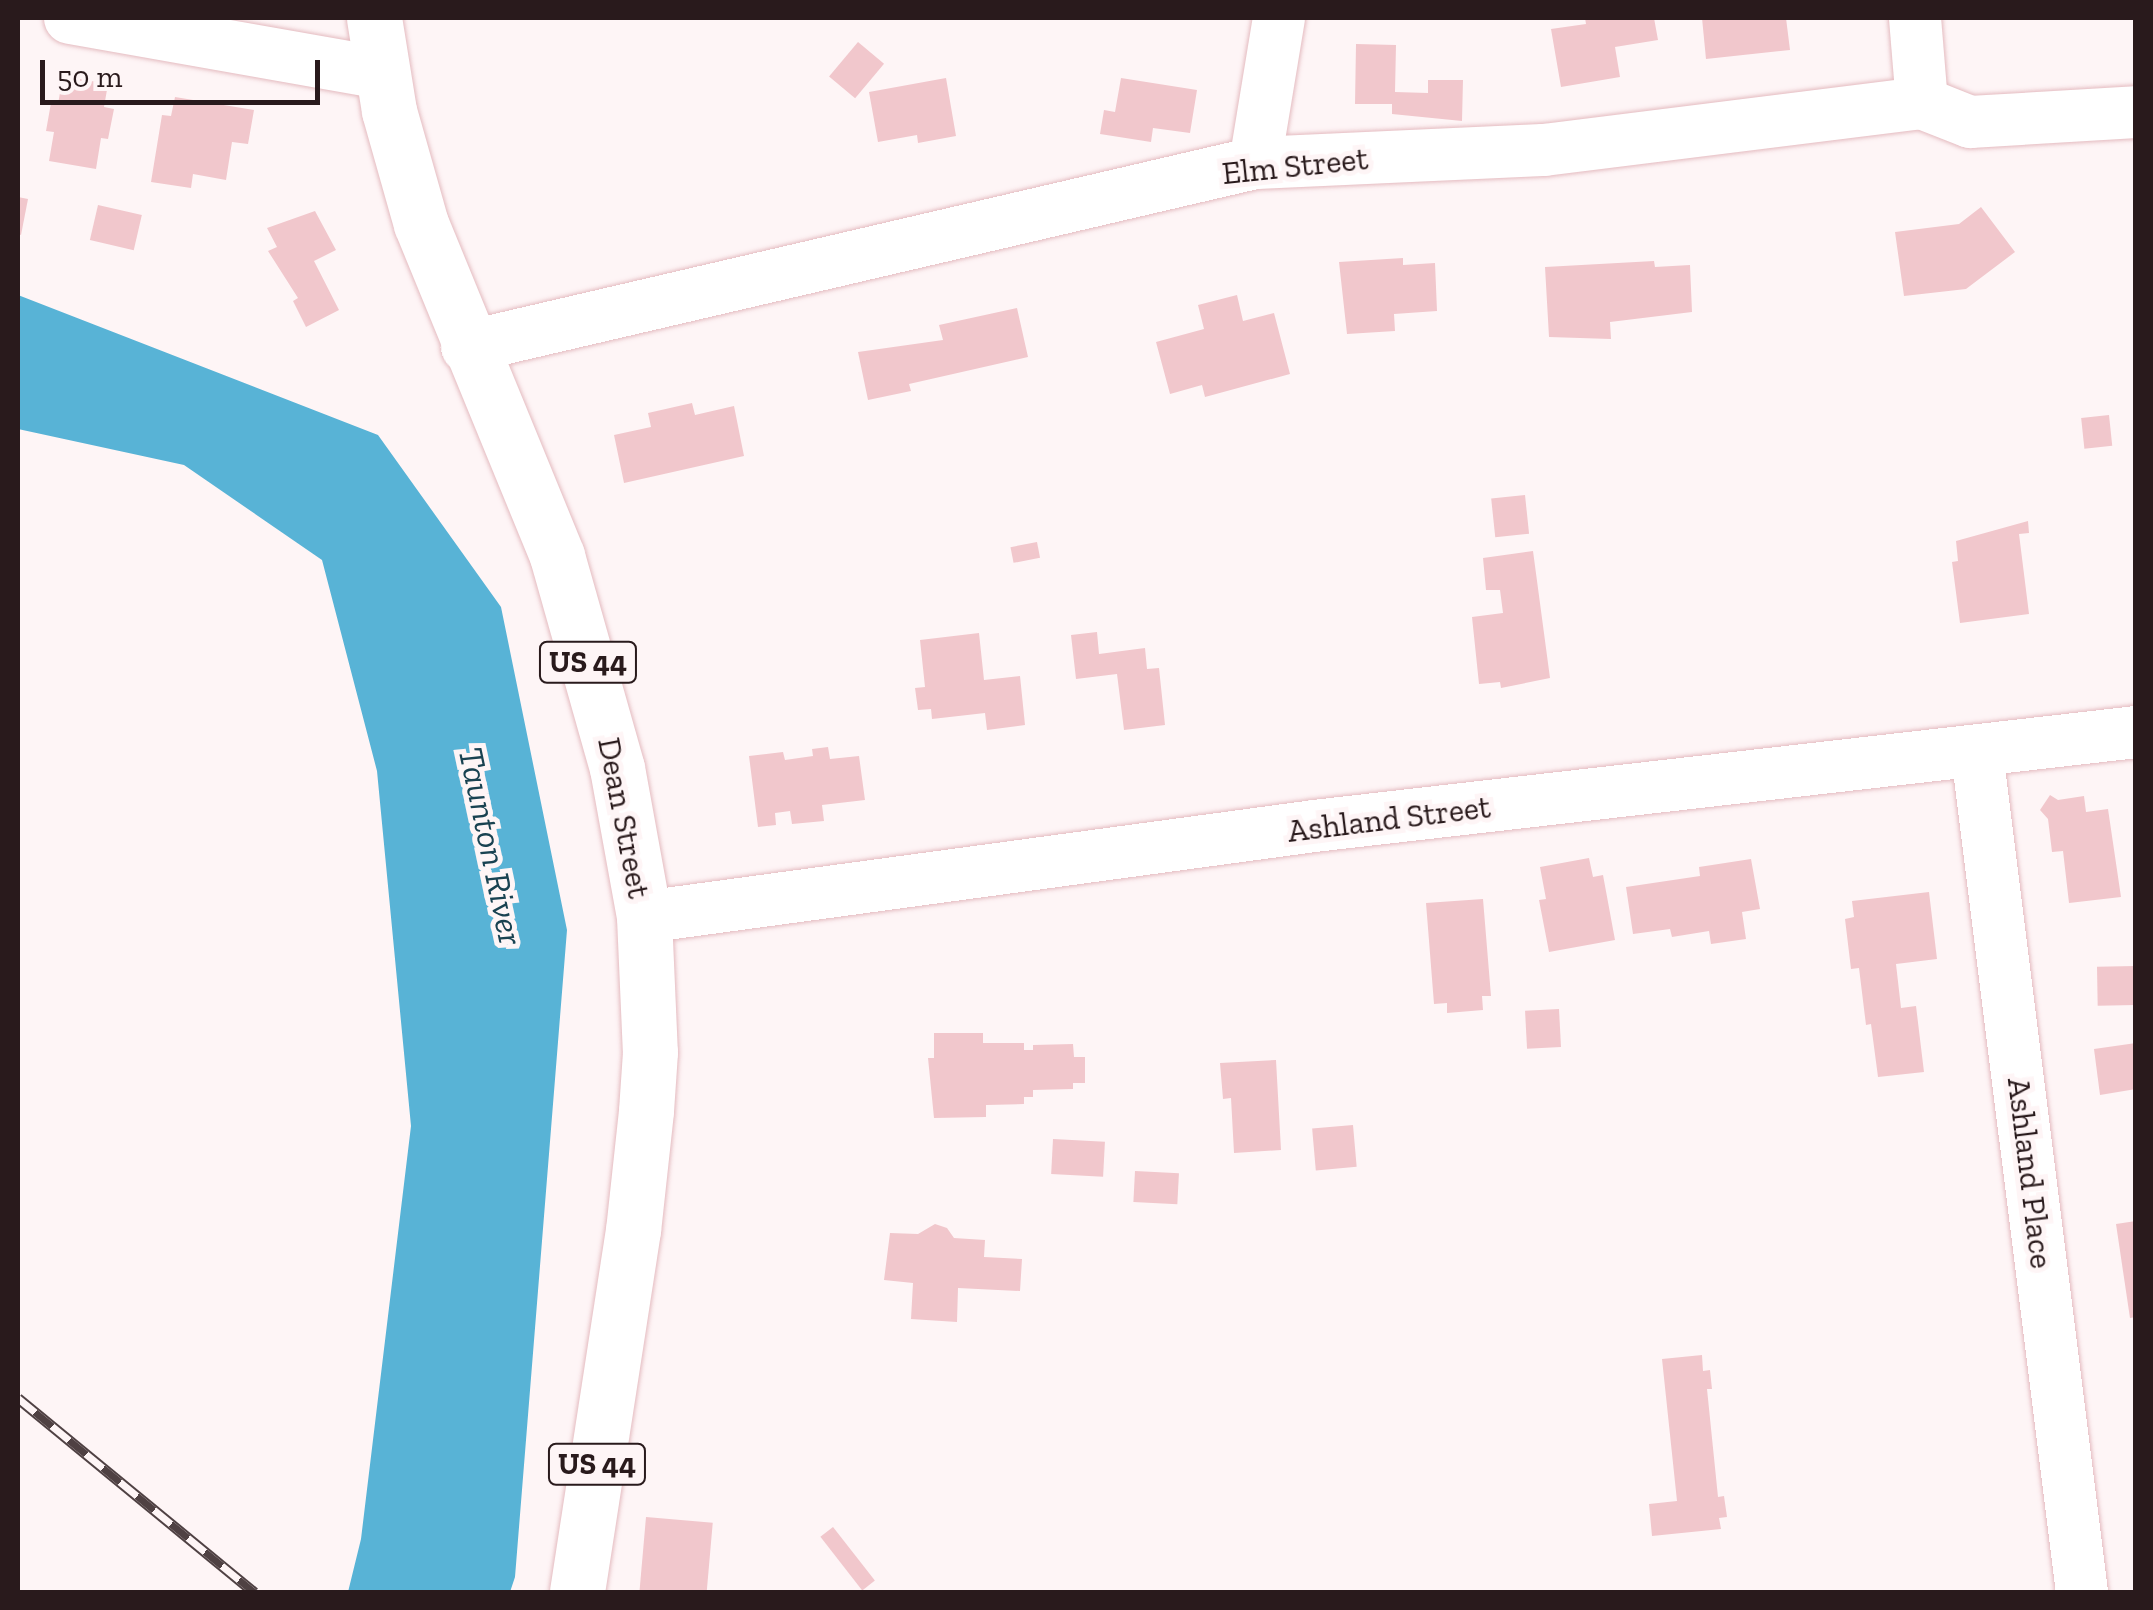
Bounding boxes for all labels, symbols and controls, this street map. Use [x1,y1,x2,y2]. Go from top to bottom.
scale bar [45,40,325,102]
text: 50 m [57,59,122,95]
street label: Elm Street [1220,139,1370,193]
road number: US 44 [538,637,638,687]
street label: Dean Street [590,734,658,902]
water label: Taunton River [450,743,532,949]
street label: Ashland Street [1285,788,1493,850]
street label: Ashland Place [1999,1075,2061,1271]
road number: US 44 [547,1439,647,1489]

